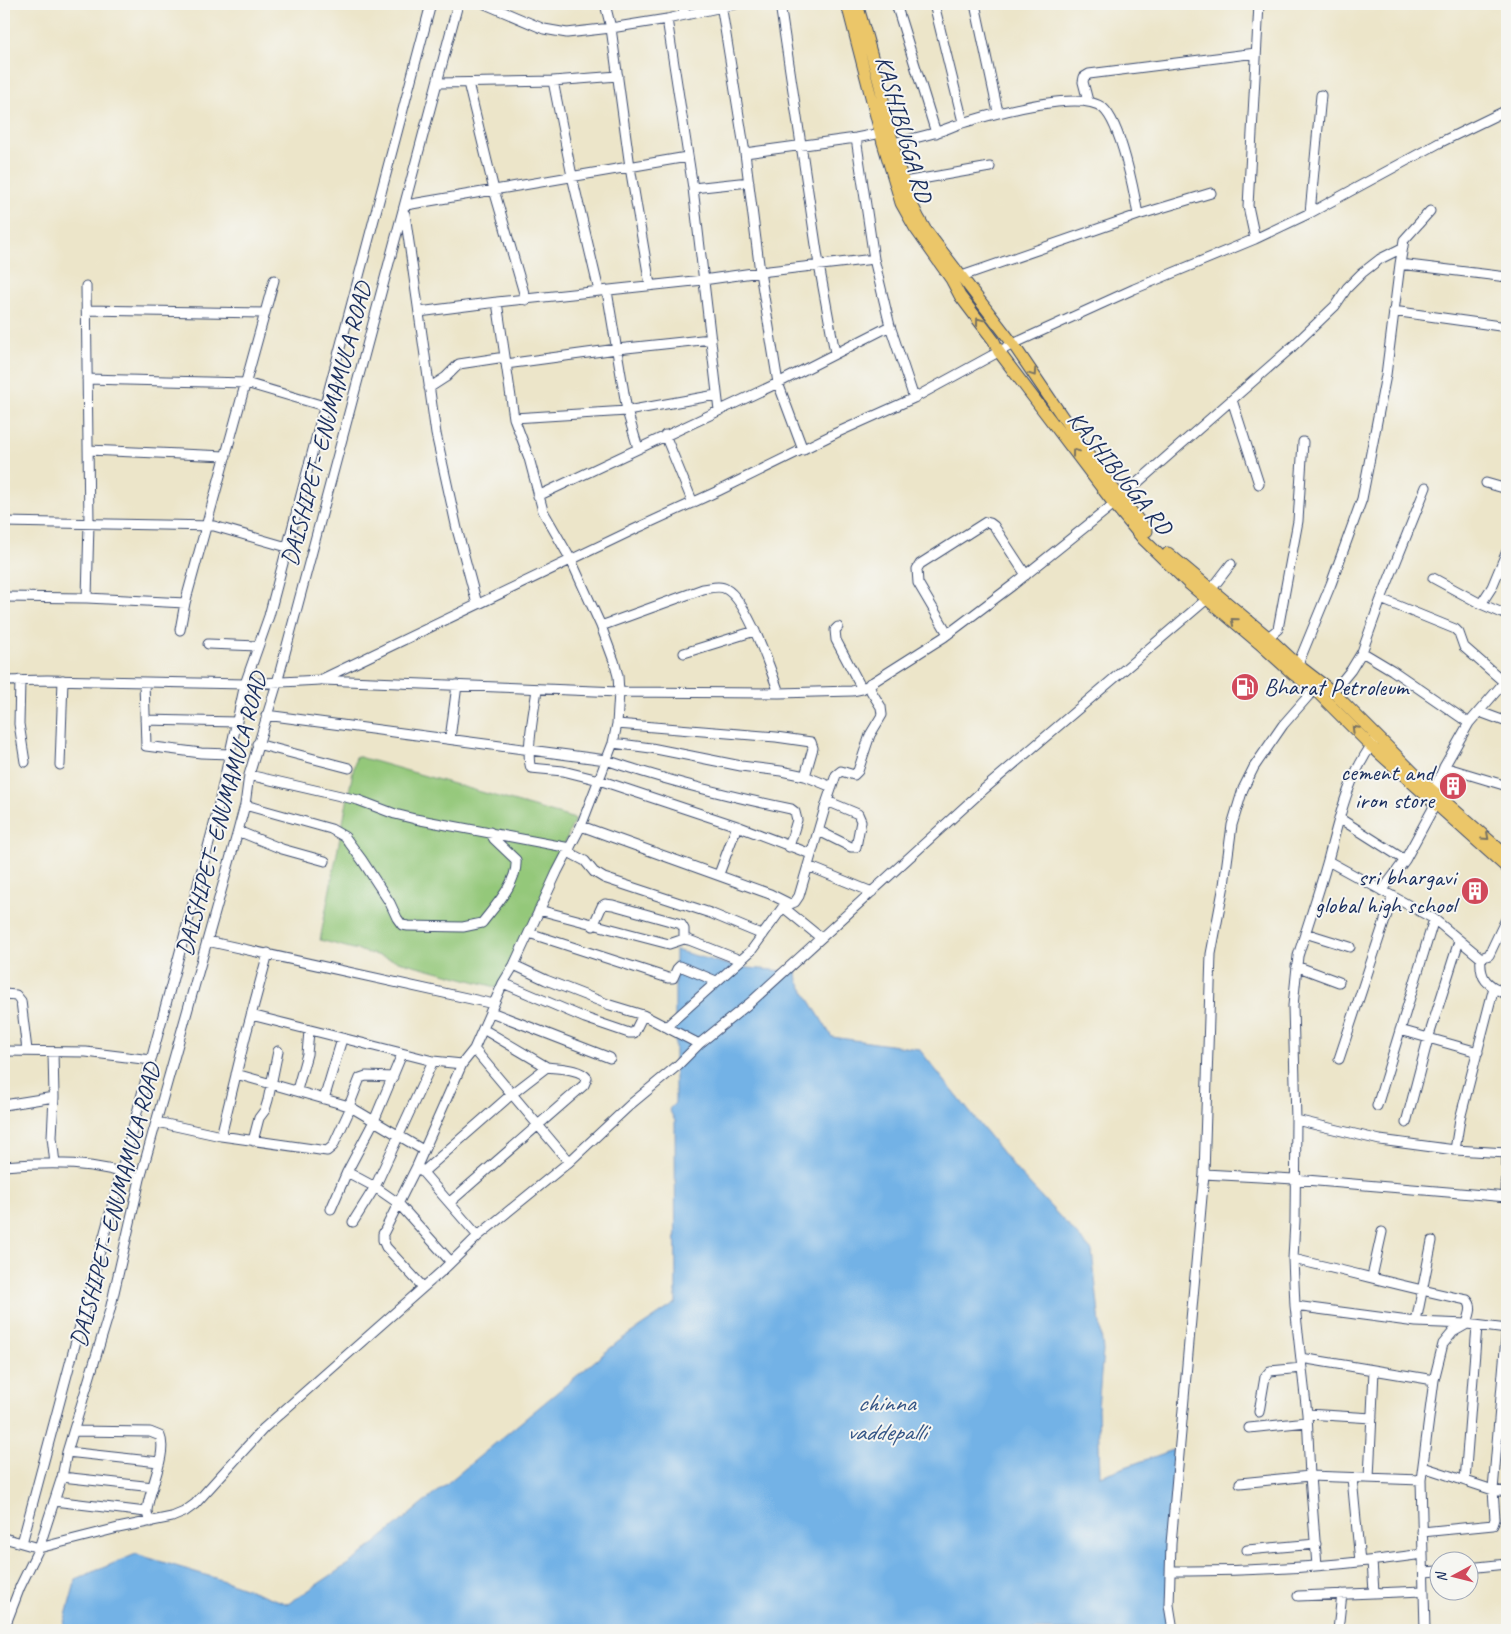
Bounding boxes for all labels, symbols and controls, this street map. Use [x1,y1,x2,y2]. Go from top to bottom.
street label: KASHIBUGGA RD [869,52,940,208]
street label: DAISHIPET- ENUMAMULA ROAD [274,277,379,569]
one-way arrow [977,318,985,327]
one-way arrow [1027,367,1036,377]
street label: KASHIBUGGA RD [1061,405,1180,543]
one-way arrow [1071,449,1080,458]
one-way arrow [1230,618,1239,627]
street label: DAISHIPET- ENUMAMULA ROAD [169,667,274,959]
fuel station icon: Bharat Petroleum [1230,672,1260,702]
place label: Bharat Petroleum [1264,672,1411,702]
one-way arrow [1351,726,1360,735]
place label: cement and iron store [1341,757,1438,815]
building icon: cement and iron store [1438,771,1468,801]
one-way arrow [1481,831,1490,840]
place label: sri bhargavi global high school [1315,862,1460,920]
building icon: sri bhargavi global high school [1460,876,1490,906]
street label: DAISHIPET- ENUMAMULA ROAD [63,1058,168,1350]
water label: chinna vaddepalli [846,1387,932,1448]
north arrow [1428,1552,1478,1602]
text: N [1432,1570,1451,1583]

